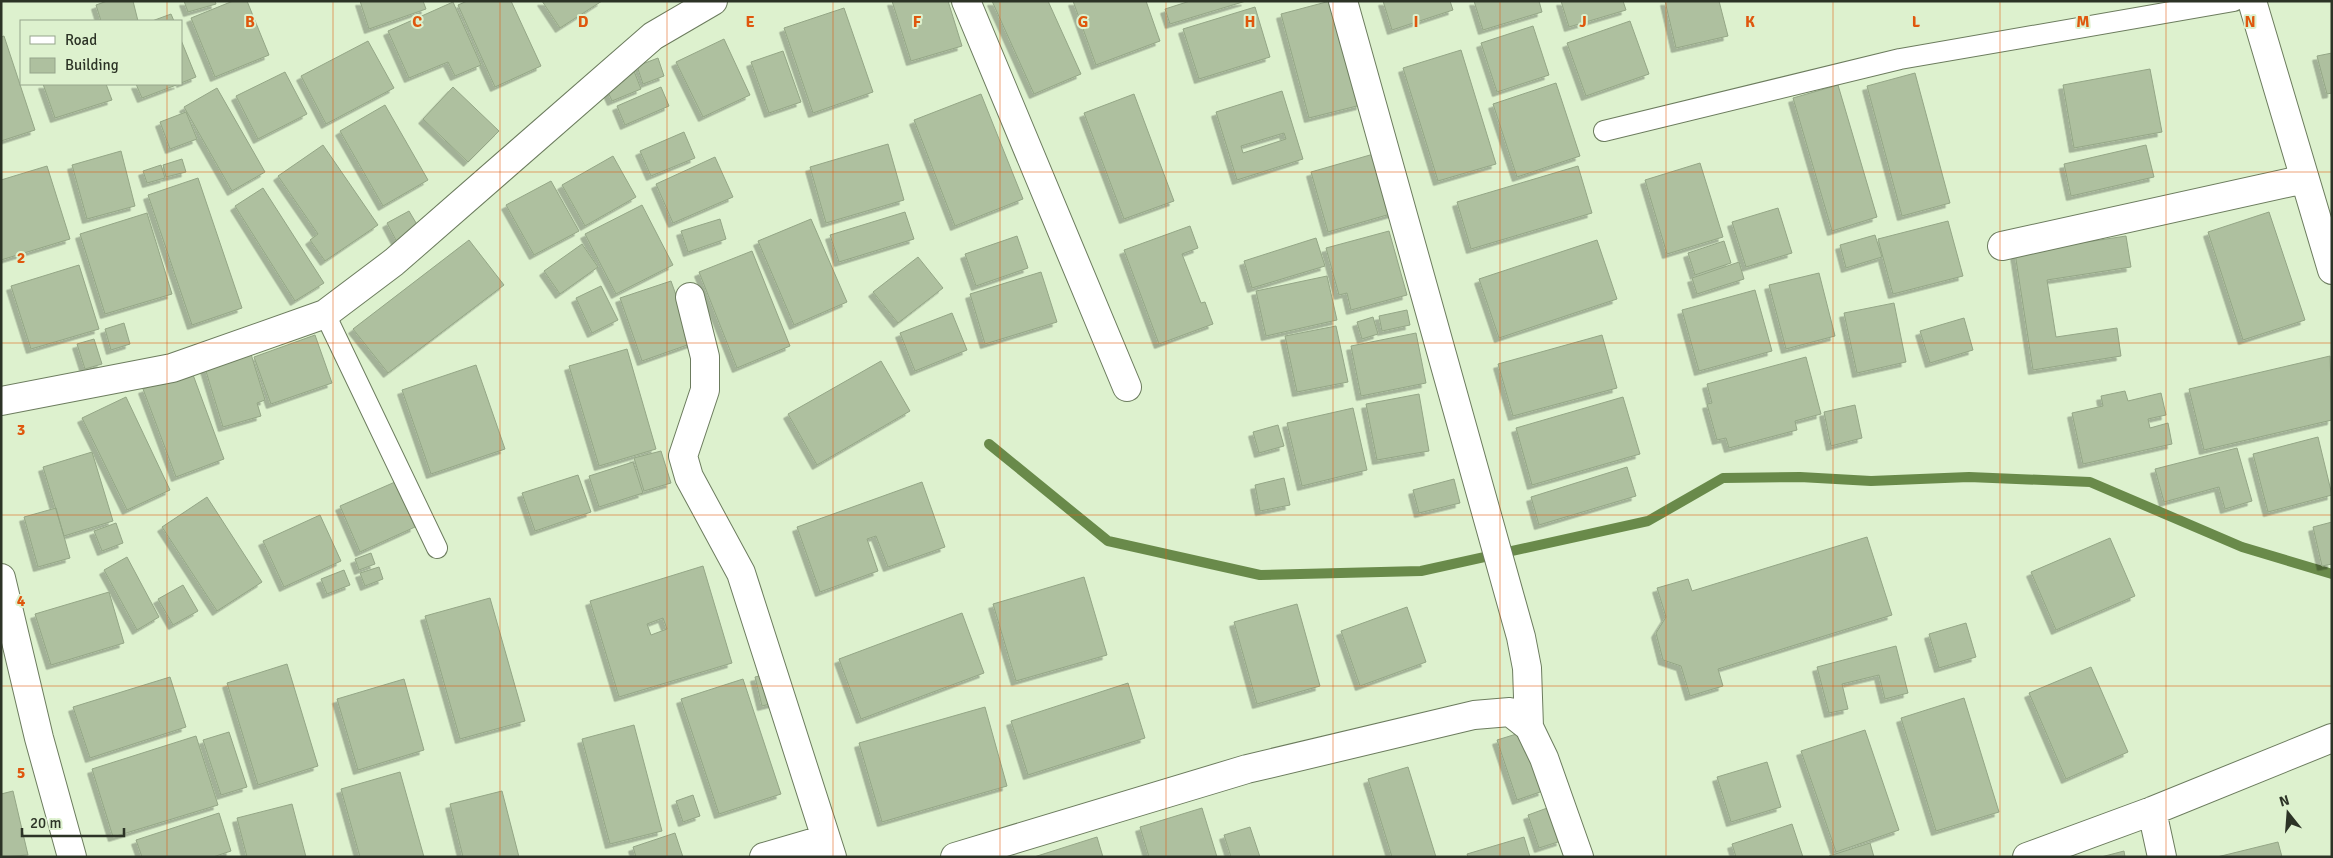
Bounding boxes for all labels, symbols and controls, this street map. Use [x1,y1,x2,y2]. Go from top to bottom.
text: B [245,12,255,32]
text: C [412,12,422,32]
text: D [578,12,589,32]
text: E [745,12,755,32]
text: F [913,12,922,32]
text: G [1078,12,1088,32]
text: H [1245,12,1255,32]
text: I [1413,12,1419,32]
text: J [1579,12,1587,32]
text: K [1745,12,1755,32]
text: L [1912,12,1921,32]
text: M [2076,12,2090,32]
text: N [2244,12,2256,32]
legend [20,20,182,85]
text: Road [65,31,97,49]
text: Building [65,56,119,74]
text: 2 [17,248,25,268]
text: 3 [17,420,25,440]
text: 4 [17,591,26,611]
text: 5 [17,763,25,783]
north arrow [2263,788,2313,838]
text: N [2277,791,2291,811]
scale bar [22,806,125,838]
text: 20 m [30,814,61,832]

